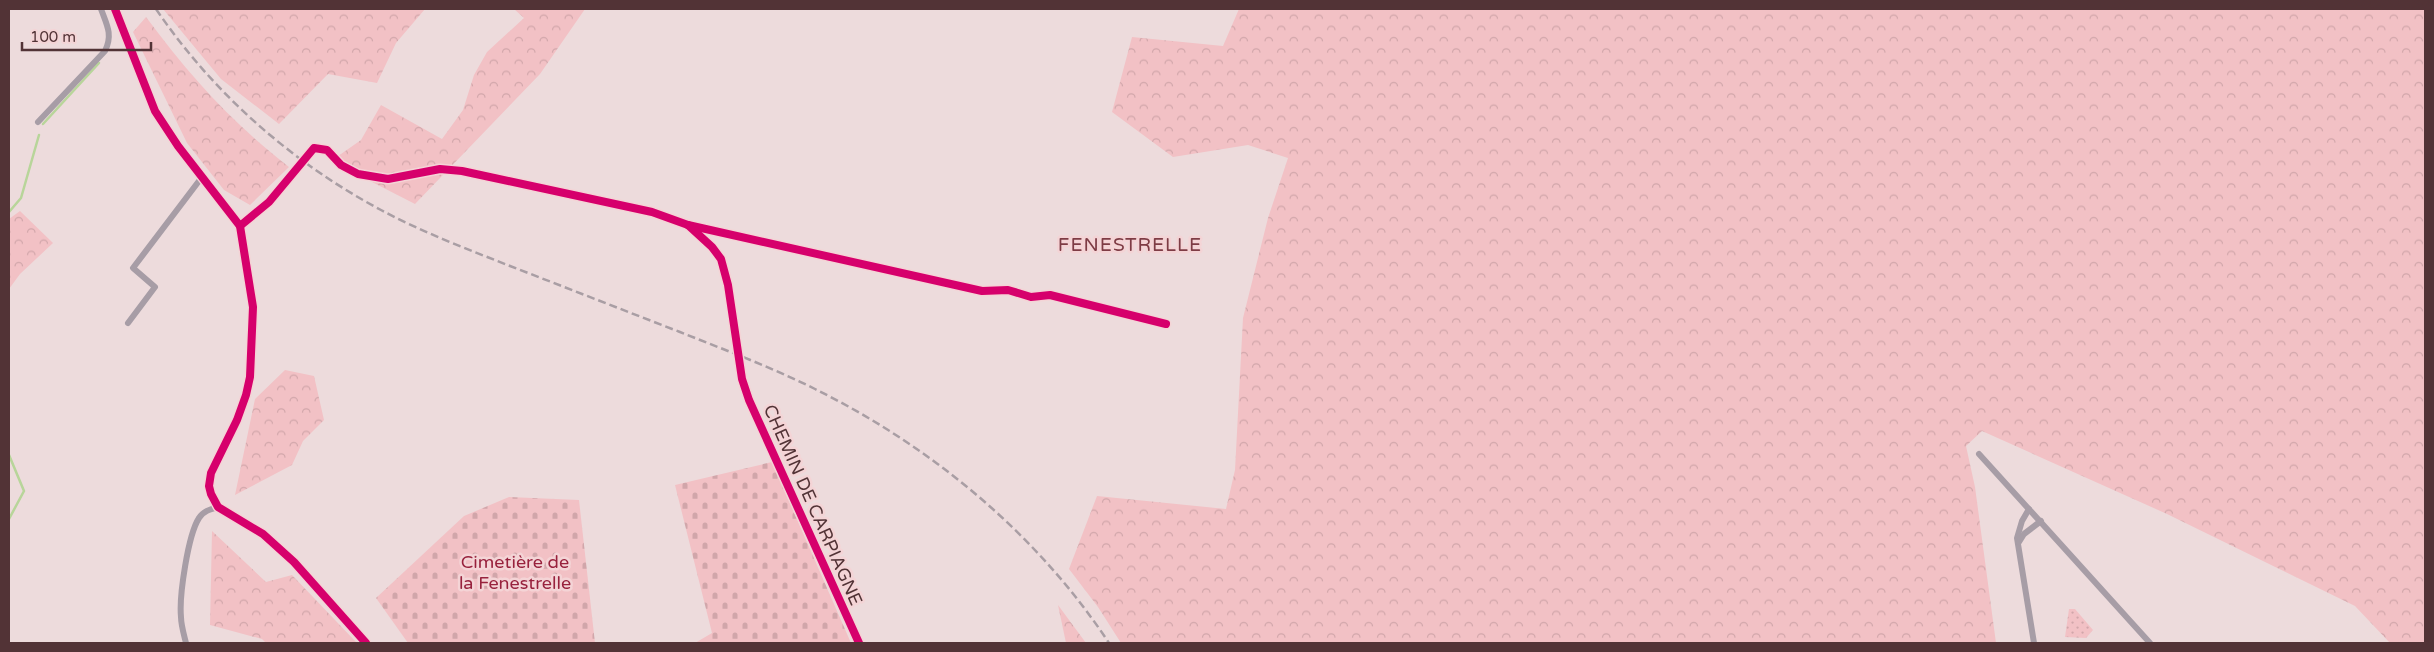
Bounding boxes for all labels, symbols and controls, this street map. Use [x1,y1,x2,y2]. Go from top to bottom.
scale bar [22,20,151,52]
text: 100 m [30,28,76,46]
district label: FENESTRELLE [1058,234,1202,256]
street label: CHEMIN DE CARPIAGNE [759,401,867,609]
park label: Cimetière de la Fenestrelle [459,551,571,594]

